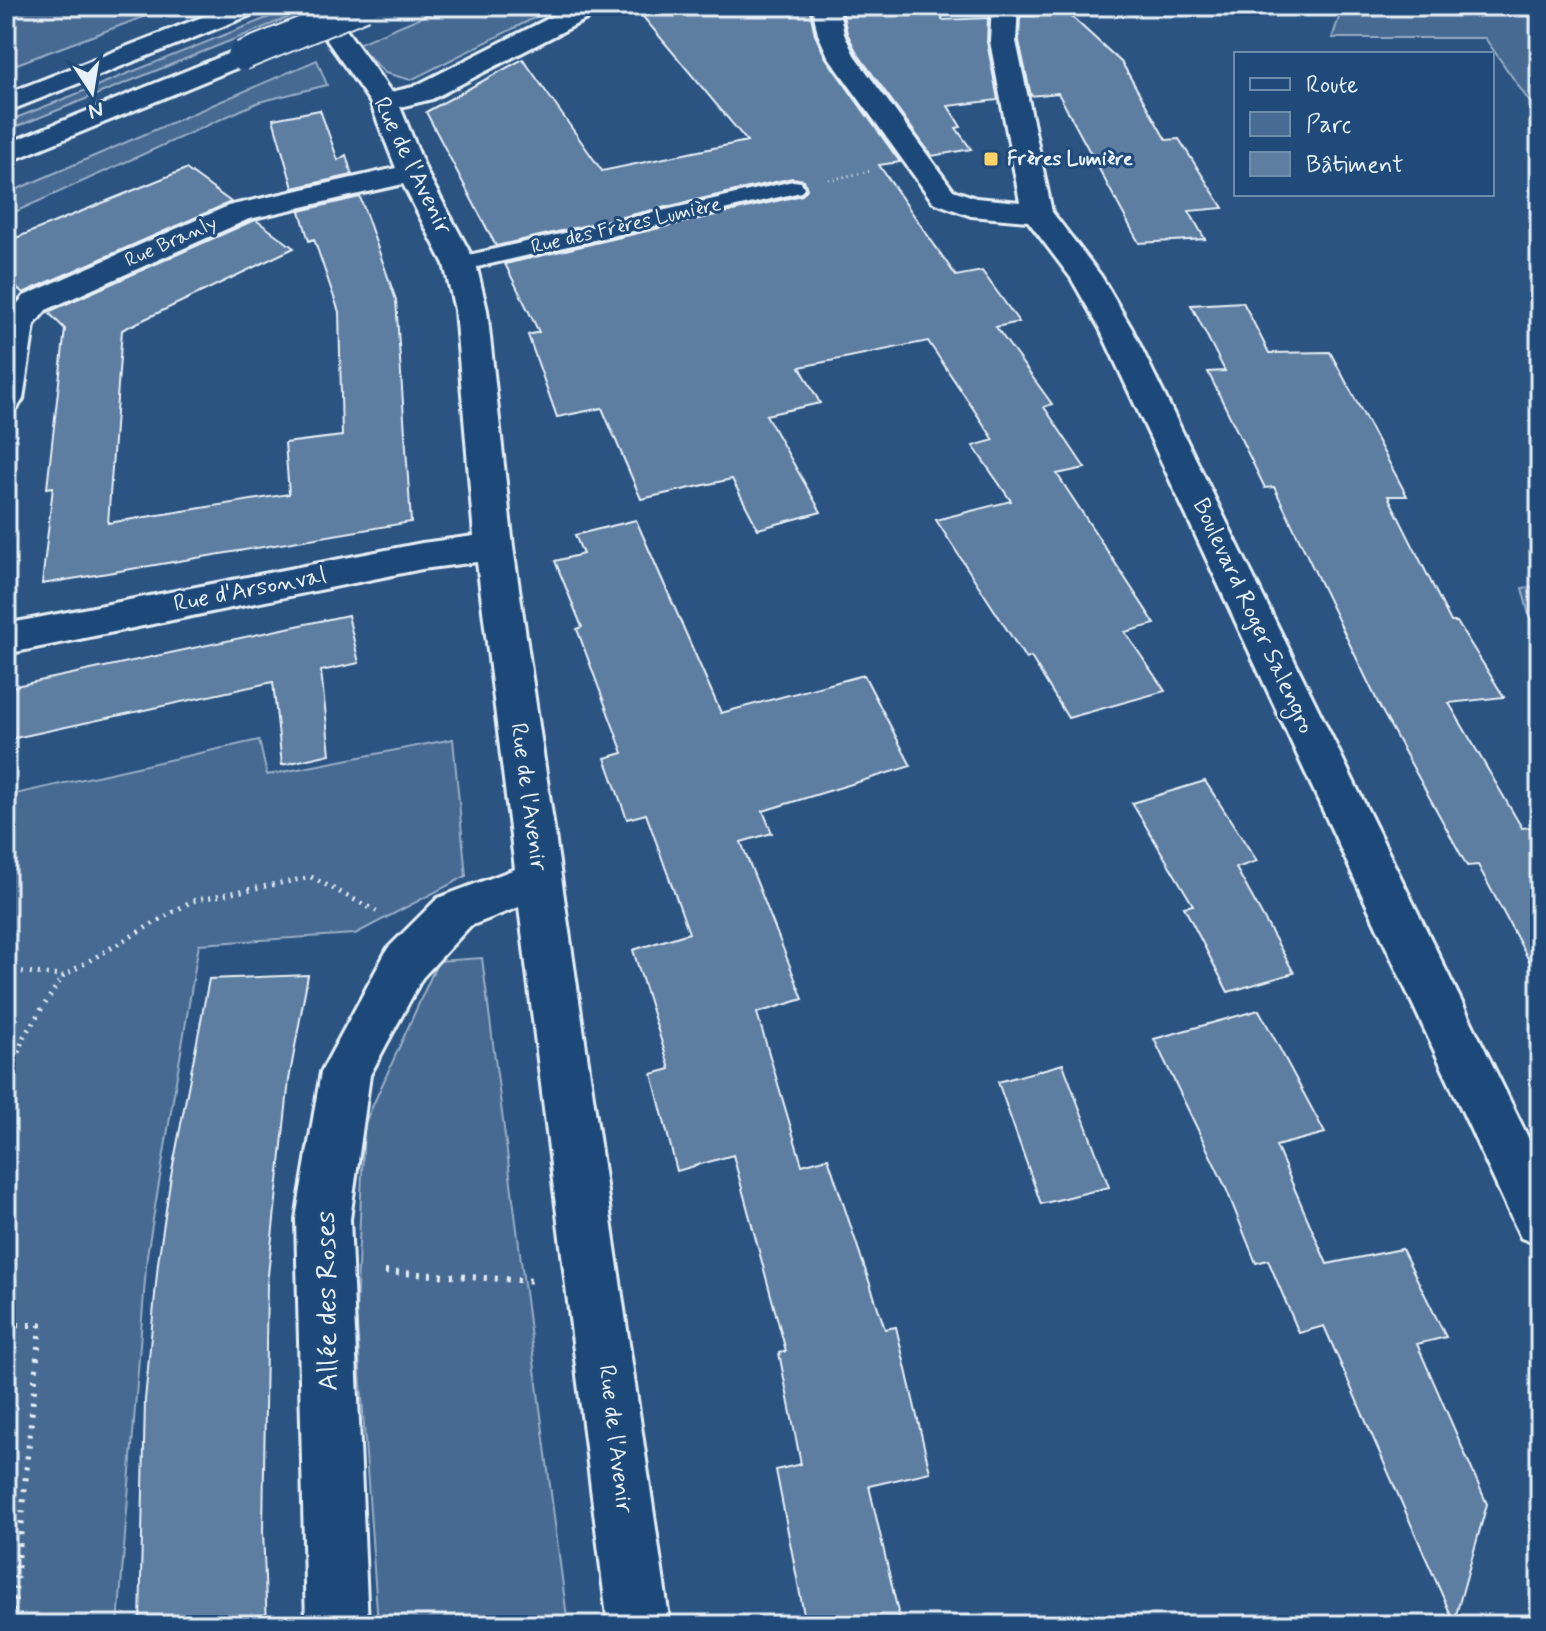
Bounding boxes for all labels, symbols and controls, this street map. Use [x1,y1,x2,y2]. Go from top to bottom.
north arrow [52,52,132,132]
legend [1234,52,1494,196]
text: Route [1306,70,1358,101]
street label: Rue de l'Avenir [365,92,459,241]
text: N [86,94,106,125]
text: Parc [1306,110,1351,141]
place label: Frères Lumière [1007,146,1133,173]
marker: Frères Lumière [982,150,1000,168]
text: Bâtiment [1306,150,1404,181]
street label: Rue des Frères Lumière [528,191,724,261]
street label: Rue Branly [121,210,221,274]
street label: Boulevard Roger Salengro [1183,493,1321,739]
street label: Rue d'Arsonval [171,560,329,620]
street label: Rue de l'Avenir [502,721,554,874]
street label: Allée des Roses [308,1211,348,1391]
street label: Rue de l'Avenir [591,1363,640,1516]

